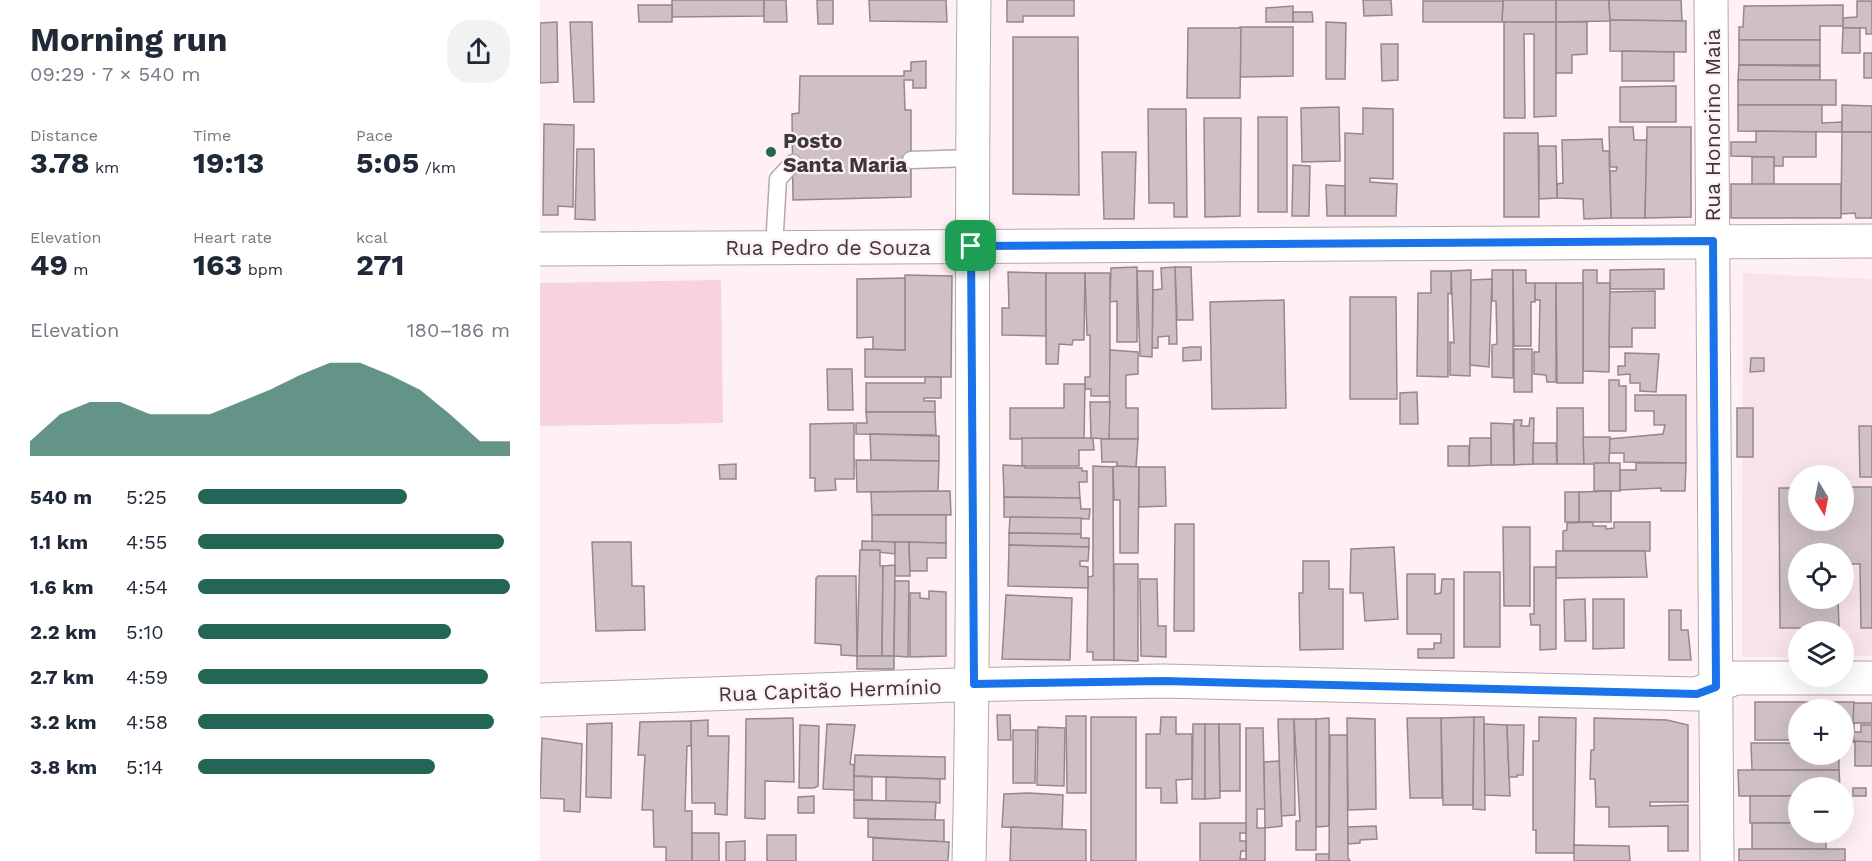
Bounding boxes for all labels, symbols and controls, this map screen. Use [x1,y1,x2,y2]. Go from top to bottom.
text: Morning run [30,20,227,59]
button: share [447,20,510,83]
street label: Rua Honorino Maia [1700,28,1725,221]
text: 09:29 · 7 × 540 m [30,62,201,86]
text: Distance [30,126,98,145]
text: Time [193,126,231,145]
text: Pace [356,126,393,145]
place label: Posto Santa Maria [783,128,908,177]
text: 3.78 [30,145,90,180]
text: 19:13 [193,145,264,180]
text: 5:05 [356,145,419,180]
marker: Posto Santa Maria [764,145,778,159]
text: km [90,158,119,177]
text: /km [419,158,456,177]
pin [945,220,996,271]
text: Elevation [30,228,101,247]
text: Heart rate [193,228,272,247]
text: kcal [356,228,388,247]
icon: arrive [954,229,987,262]
street label: Rua Pedro de Souza [725,235,931,260]
text: 49 [30,247,68,282]
text: 163 [193,247,242,282]
text: 271 [356,247,405,282]
text: m [68,260,89,279]
text: bpm [242,260,283,279]
text: Elevation [30,318,119,342]
text: 180–186 m [407,318,510,342]
north arrow [1788,465,1854,531]
map controls [1788,465,1854,843]
text: 540 m [30,485,92,509]
text: 5:25 [126,485,167,509]
text: 1.1 km [30,530,88,554]
text: 4:55 [126,530,167,554]
button: locate [1788,543,1854,609]
text: 1.6 km [30,575,94,599]
text: 4:54 [126,575,168,599]
text: 2.2 km [30,620,97,644]
text: 5:10 [126,620,164,644]
button: layers [1788,621,1854,687]
text: 2.7 km [30,665,94,689]
text: 4:59 [126,665,168,689]
street label: Rua Capitão Hermínio [718,674,942,706]
button: + [1788,699,1854,765]
text: 3.2 km [30,710,97,734]
text: 4:58 [126,710,168,734]
text: 3.8 km [30,755,97,779]
text: 5:14 [126,755,164,779]
button: − [1788,777,1854,843]

